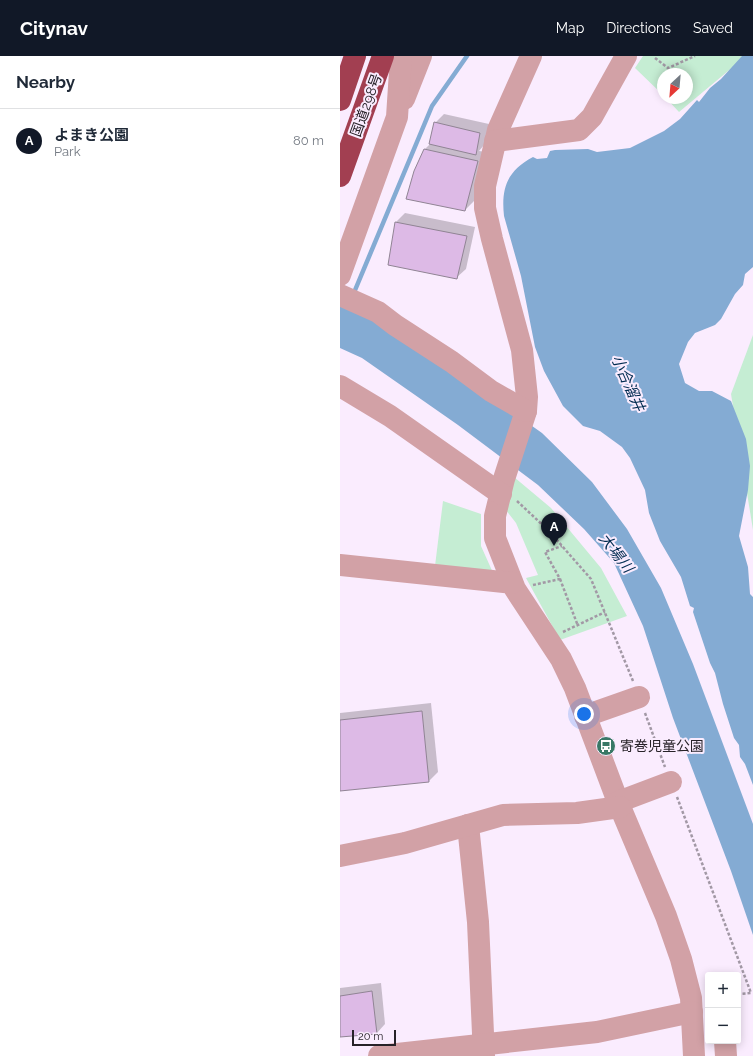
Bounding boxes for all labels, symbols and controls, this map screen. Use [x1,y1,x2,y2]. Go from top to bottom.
text: Citynav [20,17,88,39]
text: Map [556,20,584,36]
text: Directions [606,20,671,36]
text: Saved [693,20,733,36]
north arrow [657,68,693,104]
street label: 国道298号 [347,71,385,139]
text: Nearby [16,72,75,92]
text: よまき公園 [54,126,129,144]
text: A [25,133,33,148]
text: 80 m [293,133,324,148]
text: Park [54,144,81,159]
water label: 小合溜井 [608,352,649,416]
pin: A [541,513,567,546]
water label: 大場川 [595,530,638,578]
your location [574,704,594,724]
bus stop icon: 寄巻児童公園 [595,735,617,757]
place label: 寄巻児童公園 [620,738,704,754]
map controls [705,972,741,1044]
button: + [705,972,741,1008]
button: − [705,1008,741,1044]
scale bar [352,1028,396,1047]
text: 20 m [358,1030,383,1043]

